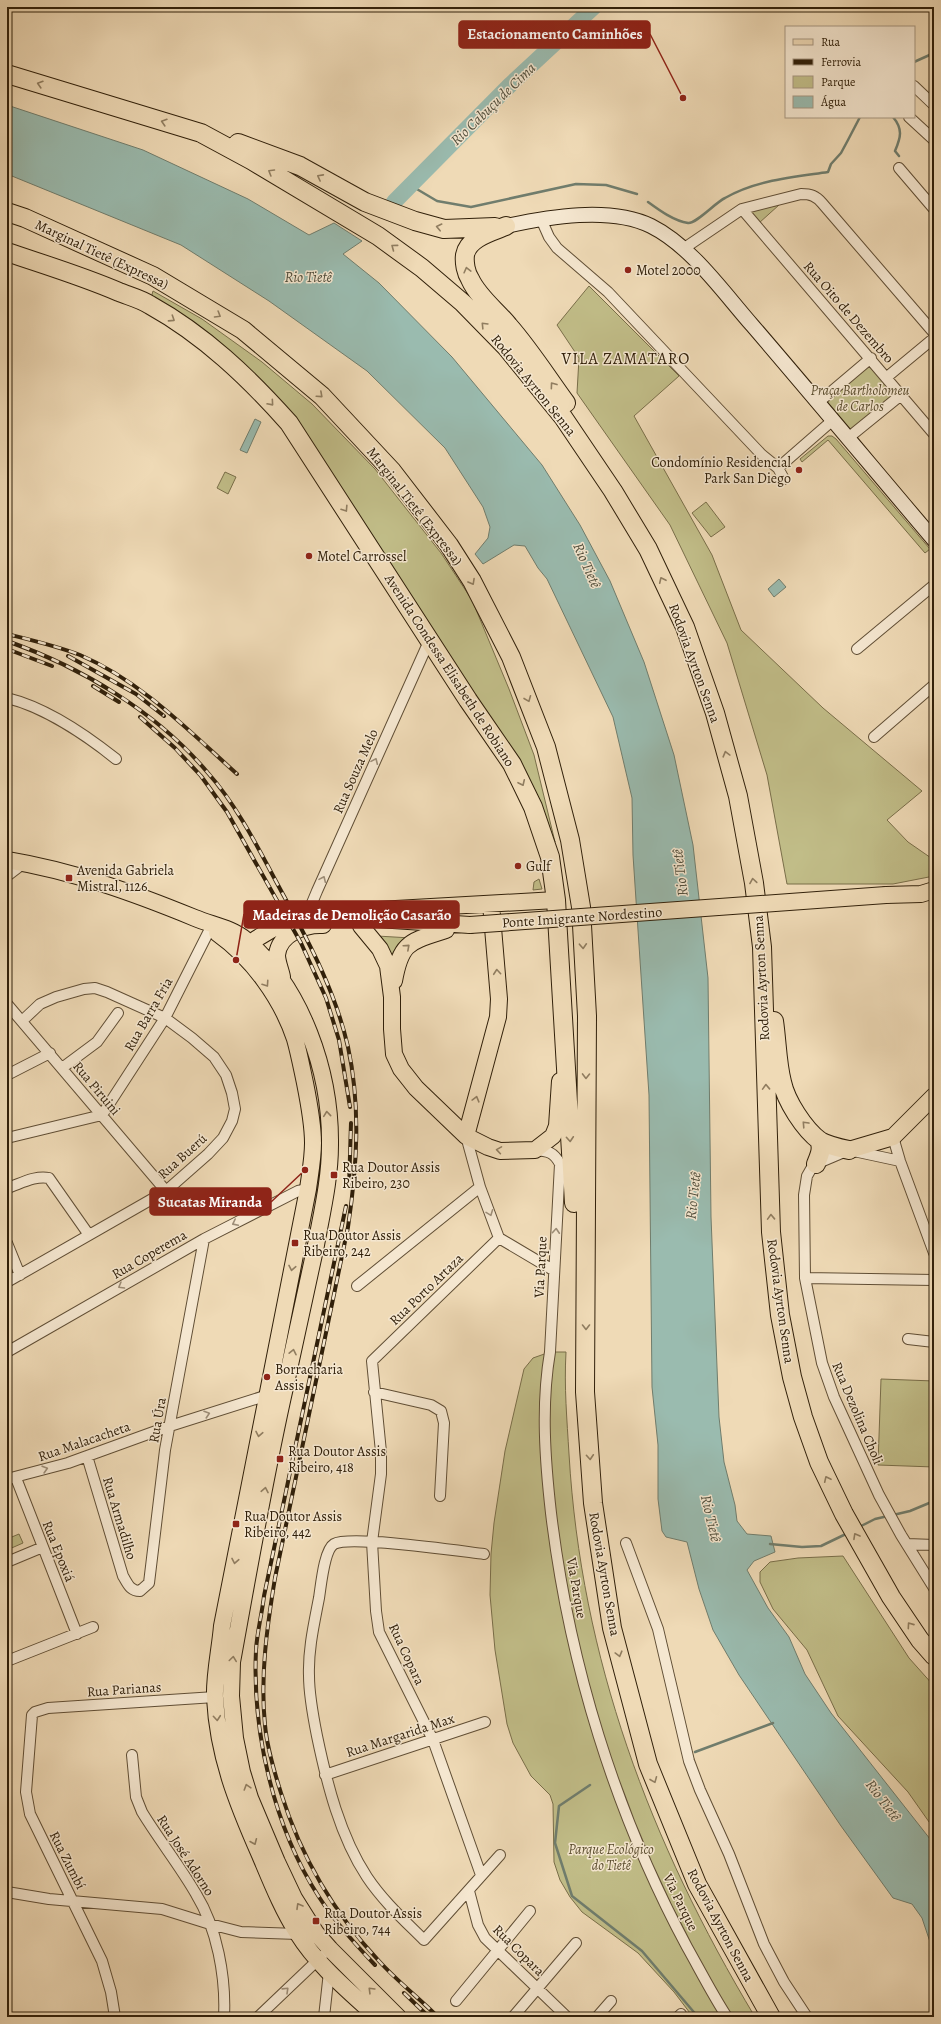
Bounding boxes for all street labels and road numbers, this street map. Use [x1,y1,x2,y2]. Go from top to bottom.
street label: Marginal Tietê (Expressa) [32,215,172,294]
street label: Rua Oito de Dezembro [799,257,898,367]
street label: Rodovia Ayrton Senna [487,331,581,440]
street label: Marginal Tietê (Expressa) [362,443,467,570]
street label: Avenida Condessa Elisabeth de Robiano [380,569,519,770]
street label: Rodovia Ayrton Senna [664,601,725,726]
street label: Rua Souza Melo [328,726,383,816]
street label: Ponte Imigrante Nordestino [501,902,663,933]
street label: Rodovia Ayrton Senna [749,914,774,1041]
street label: Rua Barra Fria [120,973,178,1055]
street label: Rua Piruini [68,1057,125,1119]
street label: Rua Buerú [154,1129,211,1184]
street label: Rua Coperema [108,1225,191,1284]
street label: Via Parque [529,1236,552,1299]
street label: Rodovia Ayrton Senna [762,1238,799,1365]
street label: Rua Porto Artaza [385,1249,468,1330]
street label: Rua Dezolina Choli [827,1359,888,1467]
street label: Rua Úra [144,1395,171,1444]
street label: Rua Malacacheta [36,1417,133,1466]
street label: Rua Armadilho [98,1474,141,1562]
street label: Rodovia Ayrton Senna [584,1511,625,1638]
street label: Rua Epoxiá [38,1518,80,1585]
street label: Via Parque [562,1555,591,1620]
street label: Rua Copara [384,1620,429,1689]
street label: Rua Parianas [86,1677,162,1702]
street label: Rua Margarida Max [343,1709,457,1762]
street label: Rua José Adorno [152,1811,219,1900]
street label: Rua Zumbí [45,1828,90,1893]
street label: Rodovia Ayrton Senna [683,1865,759,1986]
street label: Via Parque [658,1870,703,1934]
street label: Rua Copara [489,1920,549,1981]

